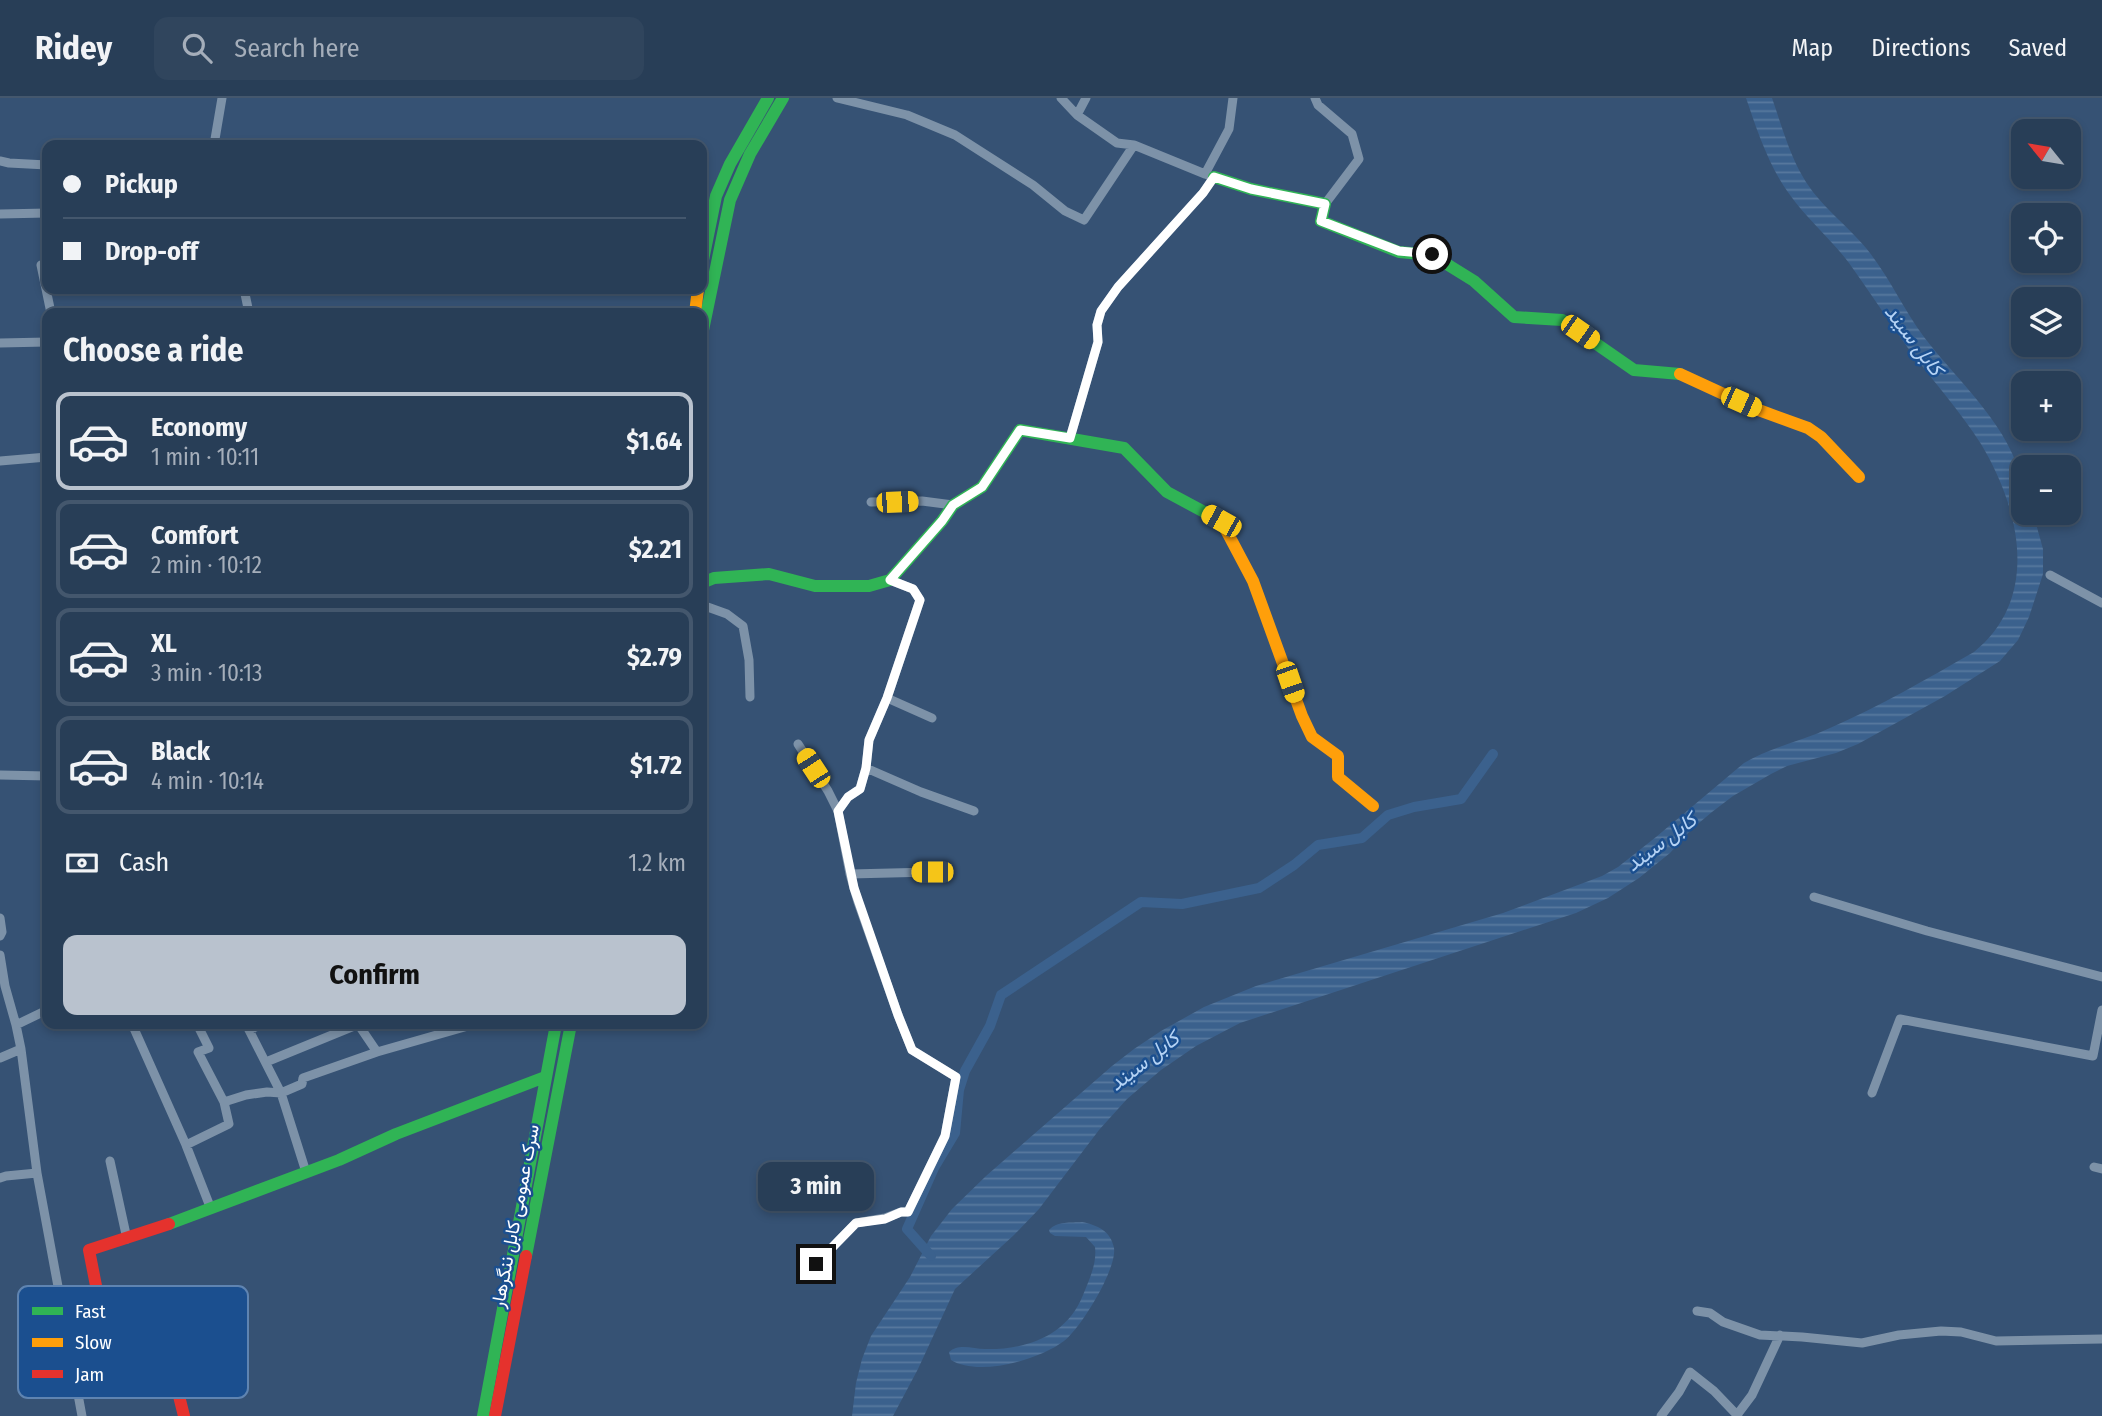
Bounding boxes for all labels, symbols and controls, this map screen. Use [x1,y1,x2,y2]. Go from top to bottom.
search box [154,17,644,80]
text: Ridey [35,28,112,68]
icon: search [178,29,216,67]
text: Search here [234,33,360,64]
text: Map [1792,34,1833,62]
text: Directions [1871,34,1970,62]
text: Saved [2008,34,2067,62]
north arrow [2011,119,2081,189]
map controls [2011,119,2081,525]
text: Pickup [105,169,178,200]
button: locate [2011,203,2081,273]
text: Drop-off [105,236,198,267]
route start [1416,238,1448,270]
button: layers [2011,287,2081,357]
water label: کابل سيند [1879,299,1951,384]
car [1557,311,1604,353]
text: Choose a ride [63,331,244,369]
button: + [2011,371,2081,441]
car [1718,384,1765,420]
icon: car [67,410,130,473]
text: Economy [151,412,247,443]
text: $1.64 [626,426,682,457]
text: 1 min · 10:11 [151,443,259,471]
button: − [2011,455,2081,525]
car [876,491,919,513]
car [1198,502,1245,540]
icon: car [67,518,130,581]
text: Comfort [151,520,239,551]
text: $2.21 [629,534,682,565]
text: 2 min · 10:12 [151,551,262,579]
icon: car [67,626,130,689]
text: XL [151,628,177,659]
text: $2.79 [627,642,682,673]
text: 3 min · 10:13 [151,659,262,687]
car [1274,659,1307,705]
icon: car [67,734,130,797]
text: Black [151,736,210,767]
car [793,745,834,791]
text: $1.72 [630,750,682,781]
text: 4 min · 10:14 [151,767,264,795]
water label: کابل سيند [1620,805,1705,877]
icon: cash [63,844,101,882]
text: Cash [119,847,169,878]
text: 1.2 km [628,849,686,877]
car [912,862,954,883]
button: Confirm [63,935,686,1015]
water label: کابل سيند [1104,1023,1187,1097]
street label: سرک عمومی کابل ننگرهار [486,1122,544,1311]
callout: 3 min [758,1162,874,1212]
text: 3 min [790,1172,842,1200]
route end [800,1248,832,1280]
legend [18,1286,248,1398]
text: Fast [75,1300,106,1323]
text: Slow [75,1331,112,1354]
text: Jam [75,1363,104,1386]

